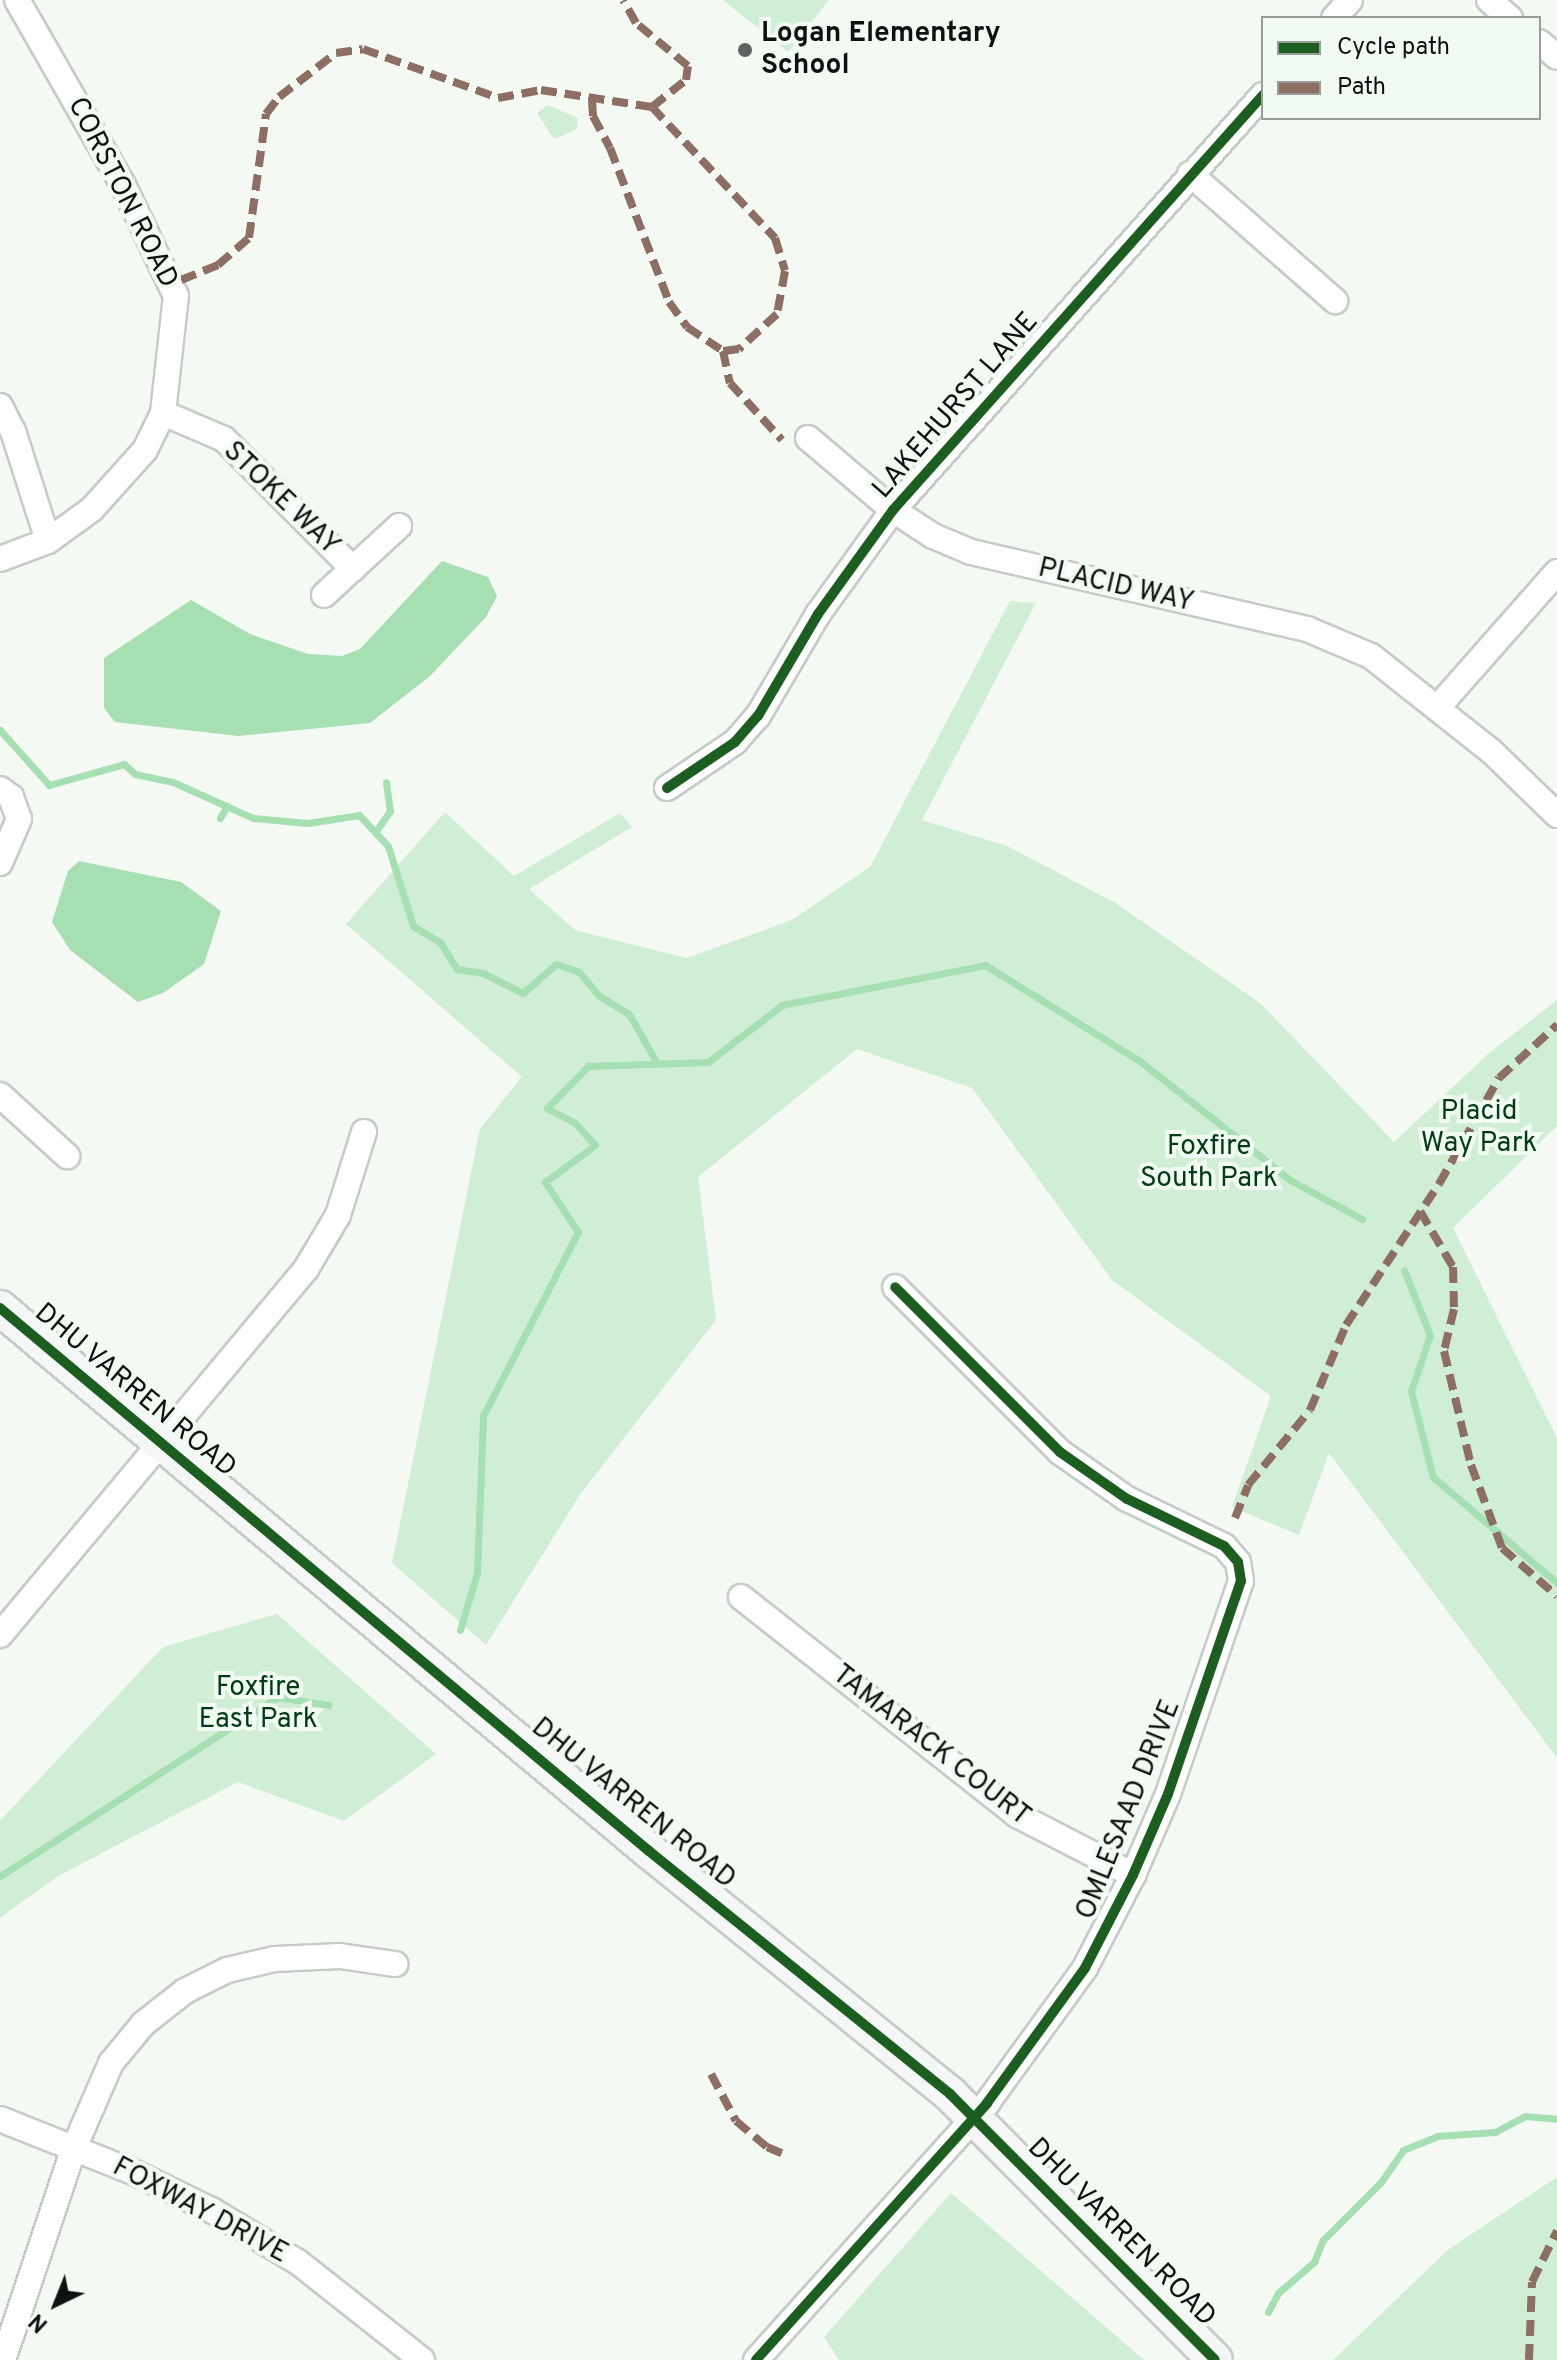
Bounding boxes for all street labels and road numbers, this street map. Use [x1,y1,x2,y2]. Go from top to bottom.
street label: CORSTON ROAD [60,92,184,294]
street label: LAKEHURST LANE [866,306,1046,506]
street label: STOKE WAY [215,435,347,563]
street label: PLACID WAY [1034,552,1198,620]
street label: DHU VARREN ROAD [27,1296,243,1486]
street label: TAMARACK COURT [825,1658,1037,1834]
street label: OMLESAAD DRIVE [1070,1695,1188,1925]
street label: DHU VARREN ROAD [524,1711,742,1897]
street label: DHU VARREN ROAD [1019,2131,1223,2335]
street label: FOXWAY DRIVE [106,2150,294,2272]

